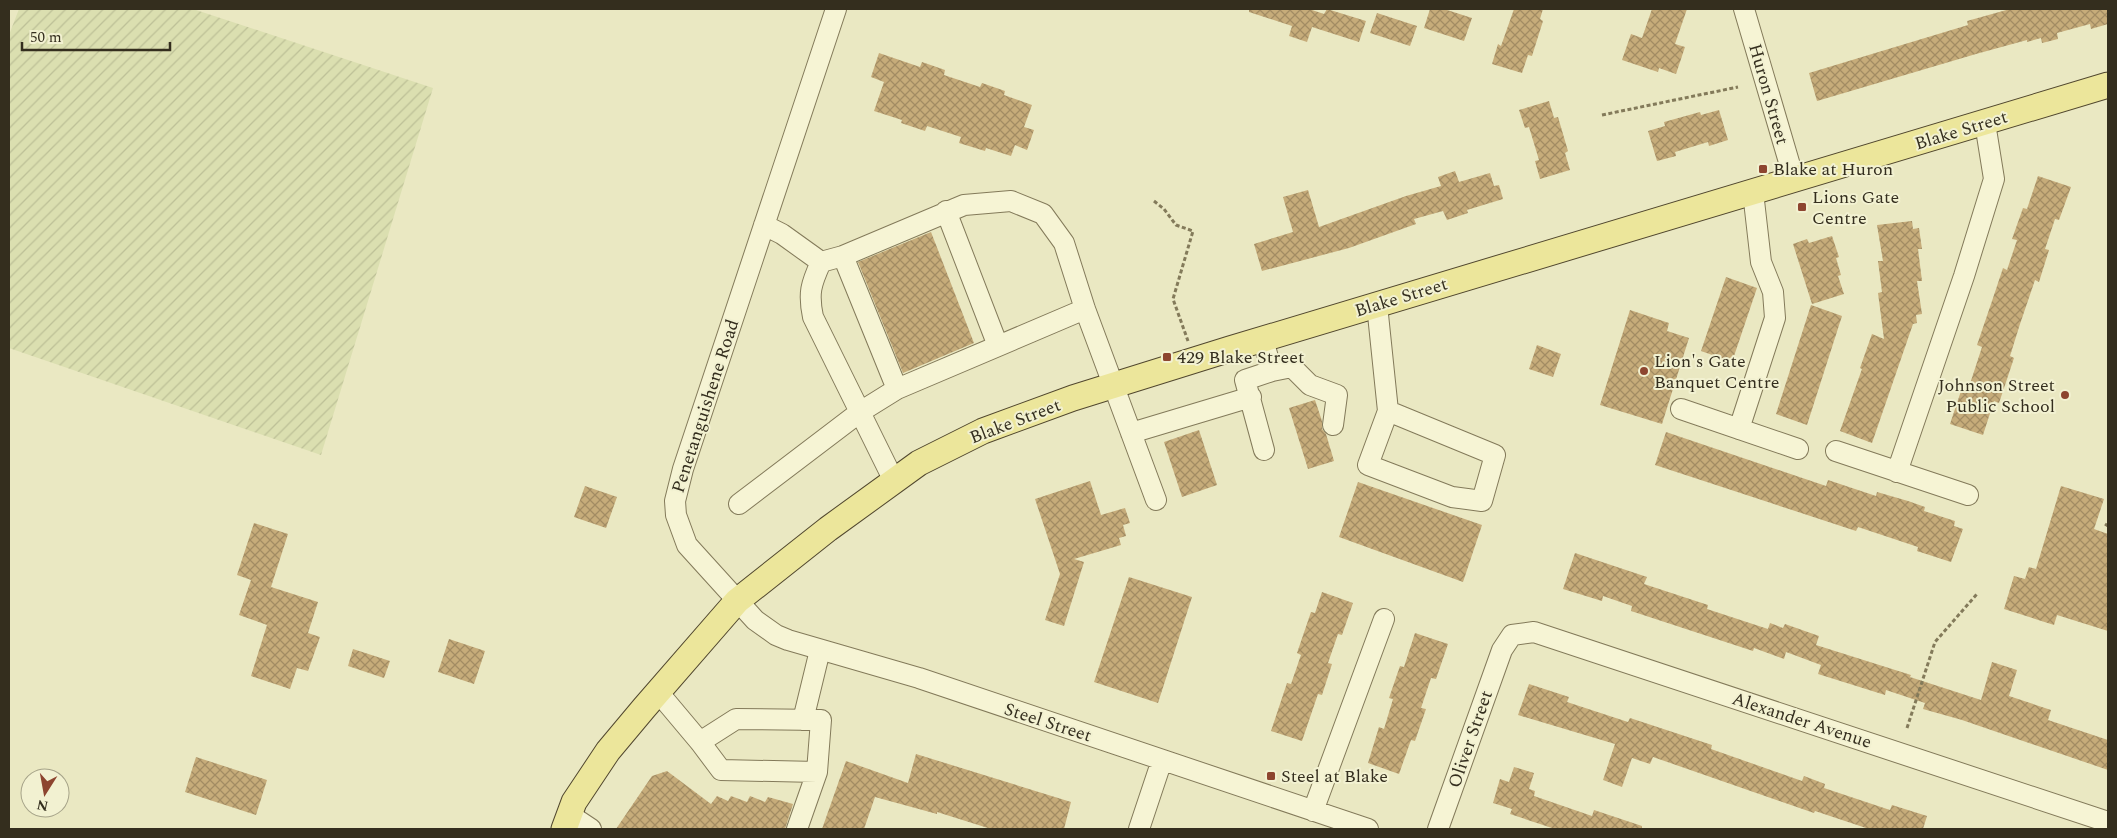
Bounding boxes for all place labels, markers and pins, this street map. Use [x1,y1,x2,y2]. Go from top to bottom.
place label: Blake at Huron [1773,156,1893,183]
marker: Blake at Huron [1757,163,1769,175]
place label: Lions Gate Centre [1812,184,1899,232]
marker: Lions Gate Centre [1796,201,1808,213]
place label: 429 Blake Street [1177,344,1304,371]
place label: Lion's Gate Banquet Centre [1654,348,1780,396]
marker: 429 Blake Street [1161,351,1173,363]
marker: Lion's Gate Banquet Centre [1638,365,1650,377]
place label: Johnson Street Public School [1938,372,2055,420]
marker: Johnson Street Public School [2059,389,2071,401]
place label: Steel at Blake [1281,763,1388,790]
marker: Steel at Blake [1265,770,1277,782]

